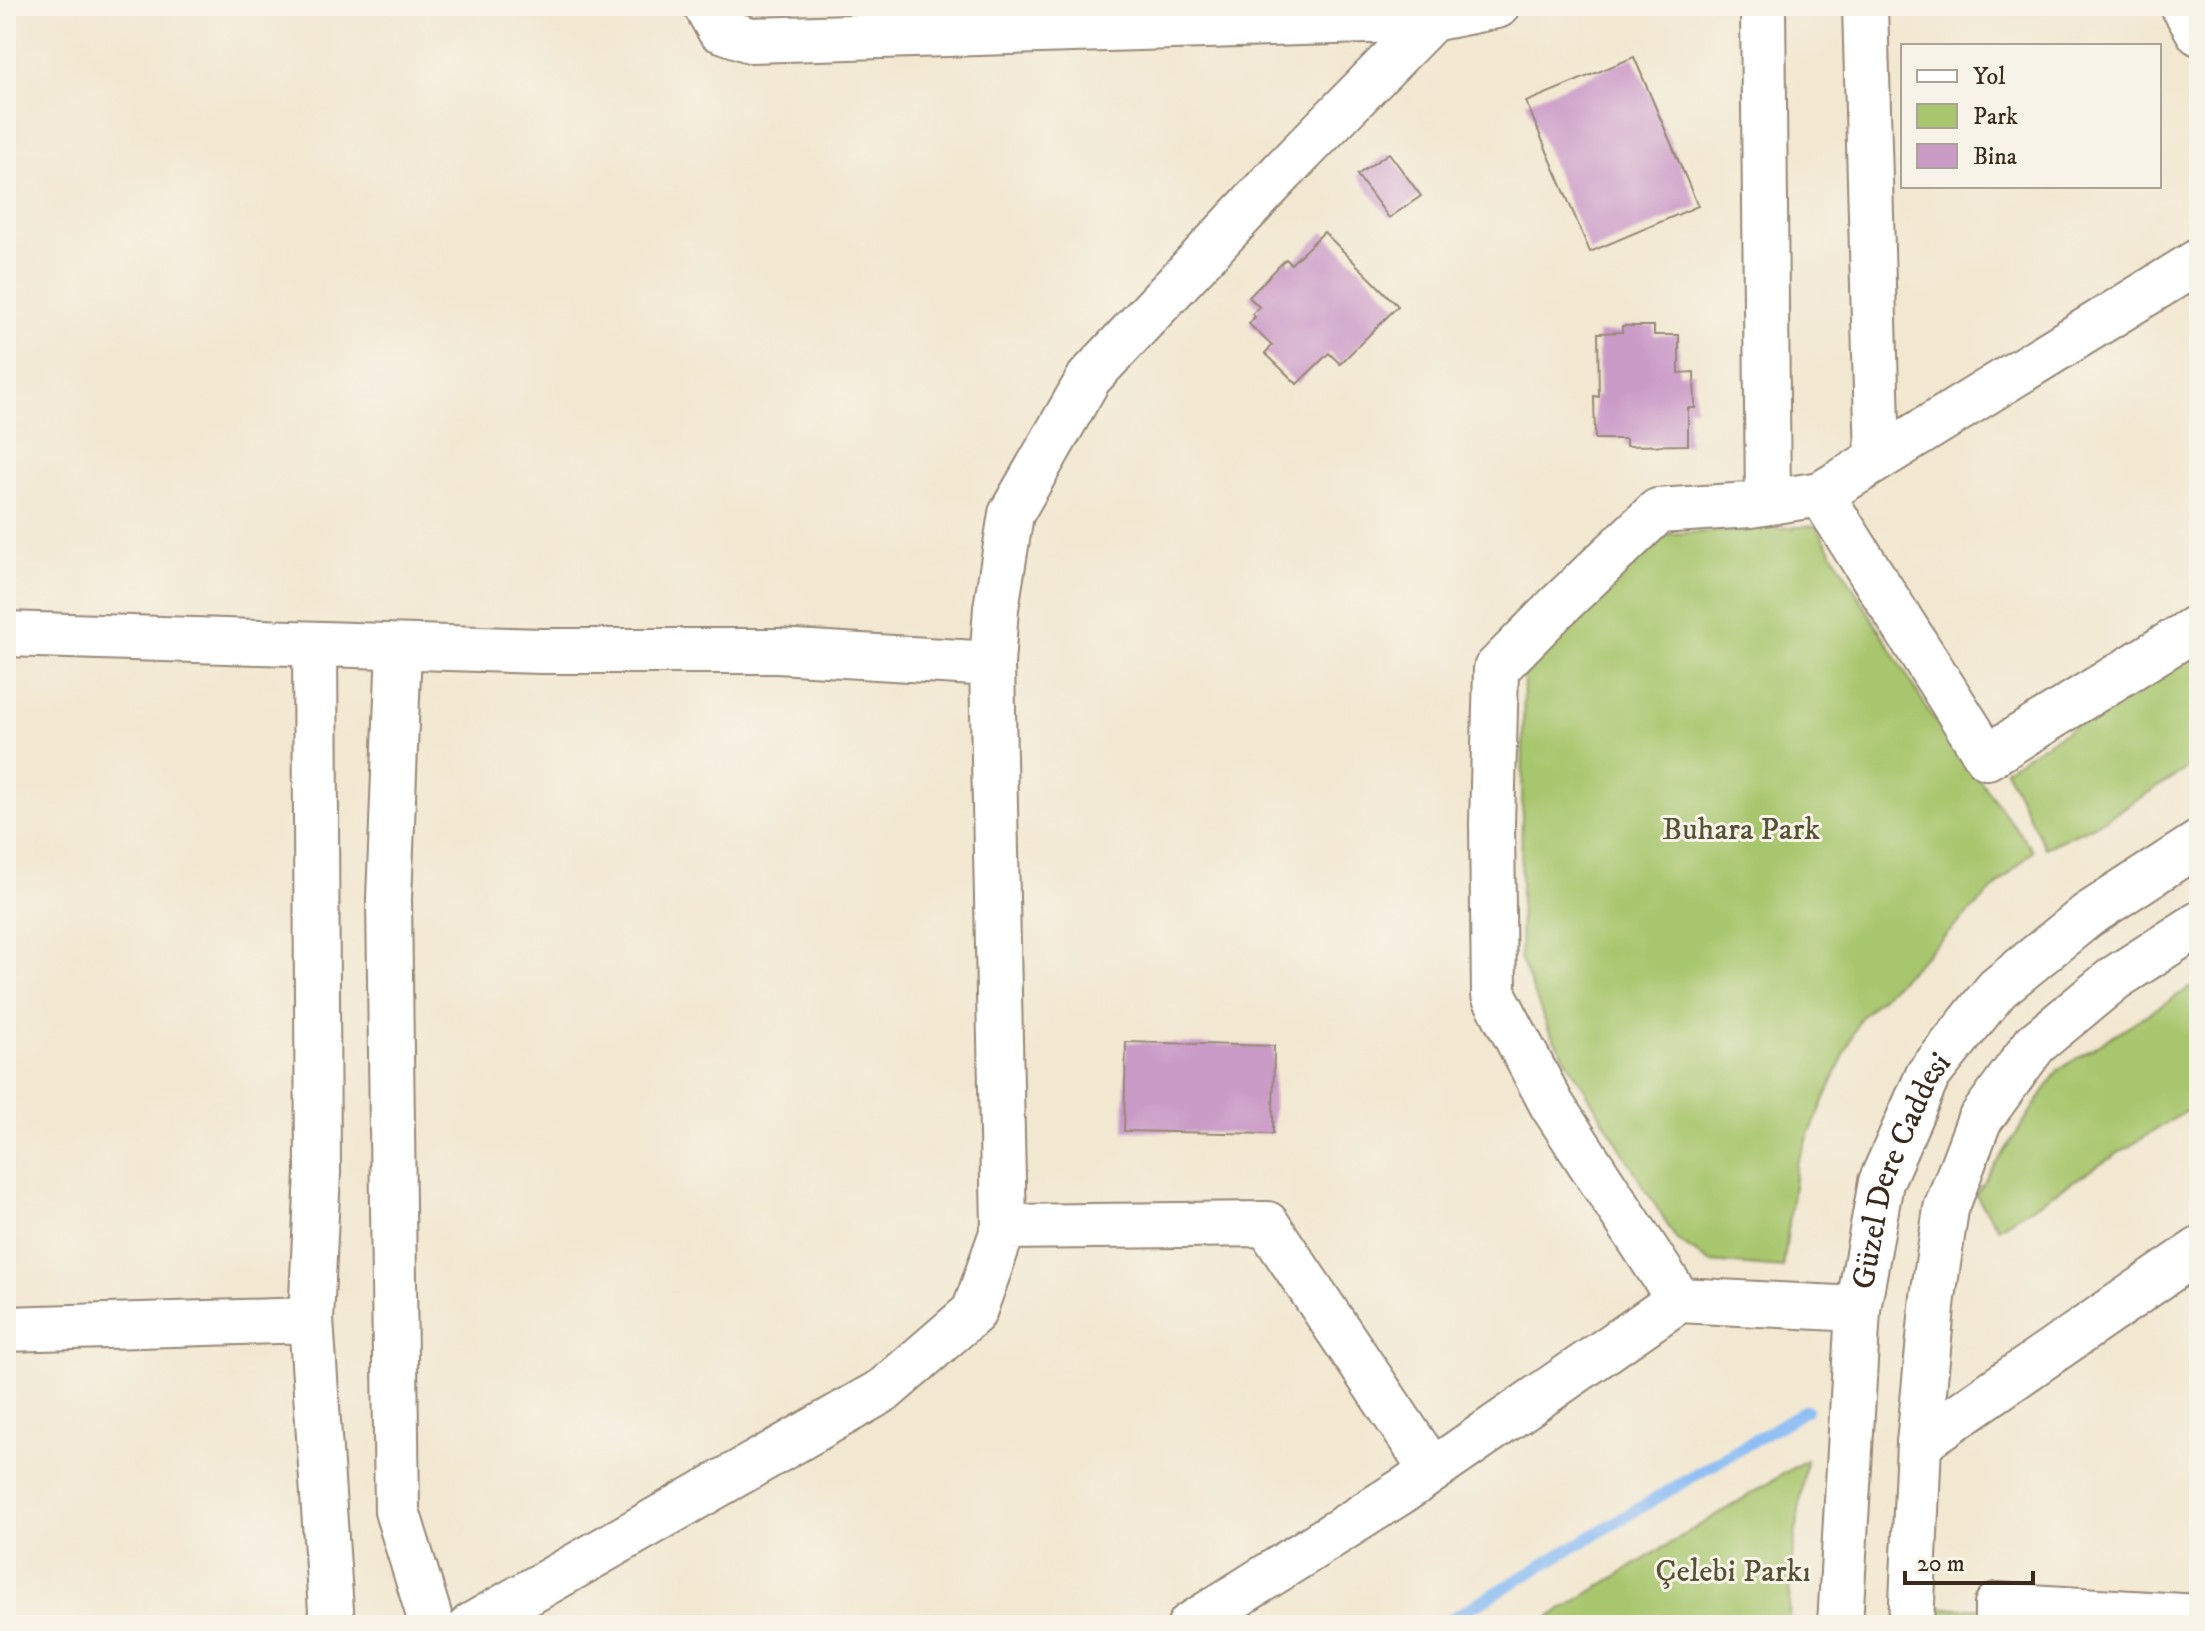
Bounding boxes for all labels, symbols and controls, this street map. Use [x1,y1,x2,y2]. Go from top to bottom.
legend [1901,44,2161,188]
text: Yol [1973,62,2006,92]
text: Park [1973,102,2018,132]
text: Bina [1973,142,2018,172]
park label: Buhara Park [1662,810,1820,850]
street label: Güzel Dere Caddesi [1844,1045,1960,1293]
scale bar [1905,1535,2033,1585]
text: 20 m [1917,1549,1965,1579]
park label: Çelebi Parkı [1655,1552,1811,1592]

